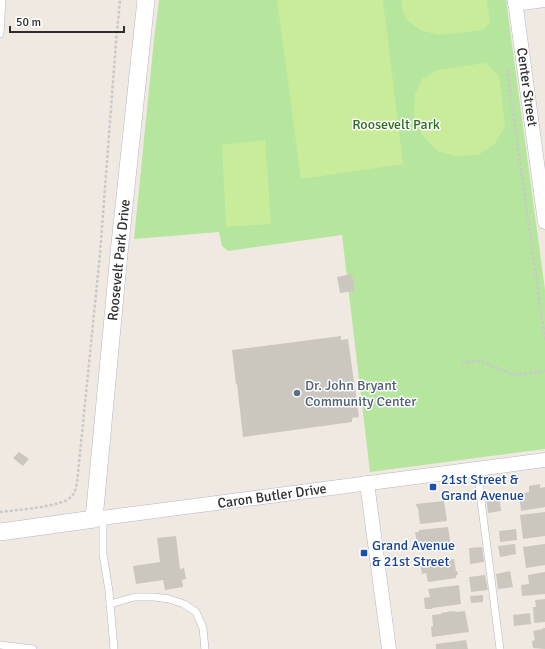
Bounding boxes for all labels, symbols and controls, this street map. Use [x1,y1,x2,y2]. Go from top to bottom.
scale bar [10,8,124,34]
text: 50 m [16,15,41,30]
street label: Center Street [513,46,541,128]
park label: Roosevelt Park [352,116,440,133]
street label: Roosevelt Park Drive [104,198,134,322]
place label: Dr. John Bryant Community Center [305,377,417,410]
marker: Dr. John Bryant Community Center [292,388,302,398]
place label: 21st Street & Grand Avenue [441,471,524,504]
street label: Caron Butler Drive [216,480,328,512]
marker: 21st Street & Grand Avenue [428,482,438,492]
place label: Grand Avenue & 21st Street [372,537,455,570]
marker: Grand Avenue & 21st Street [359,548,369,558]

